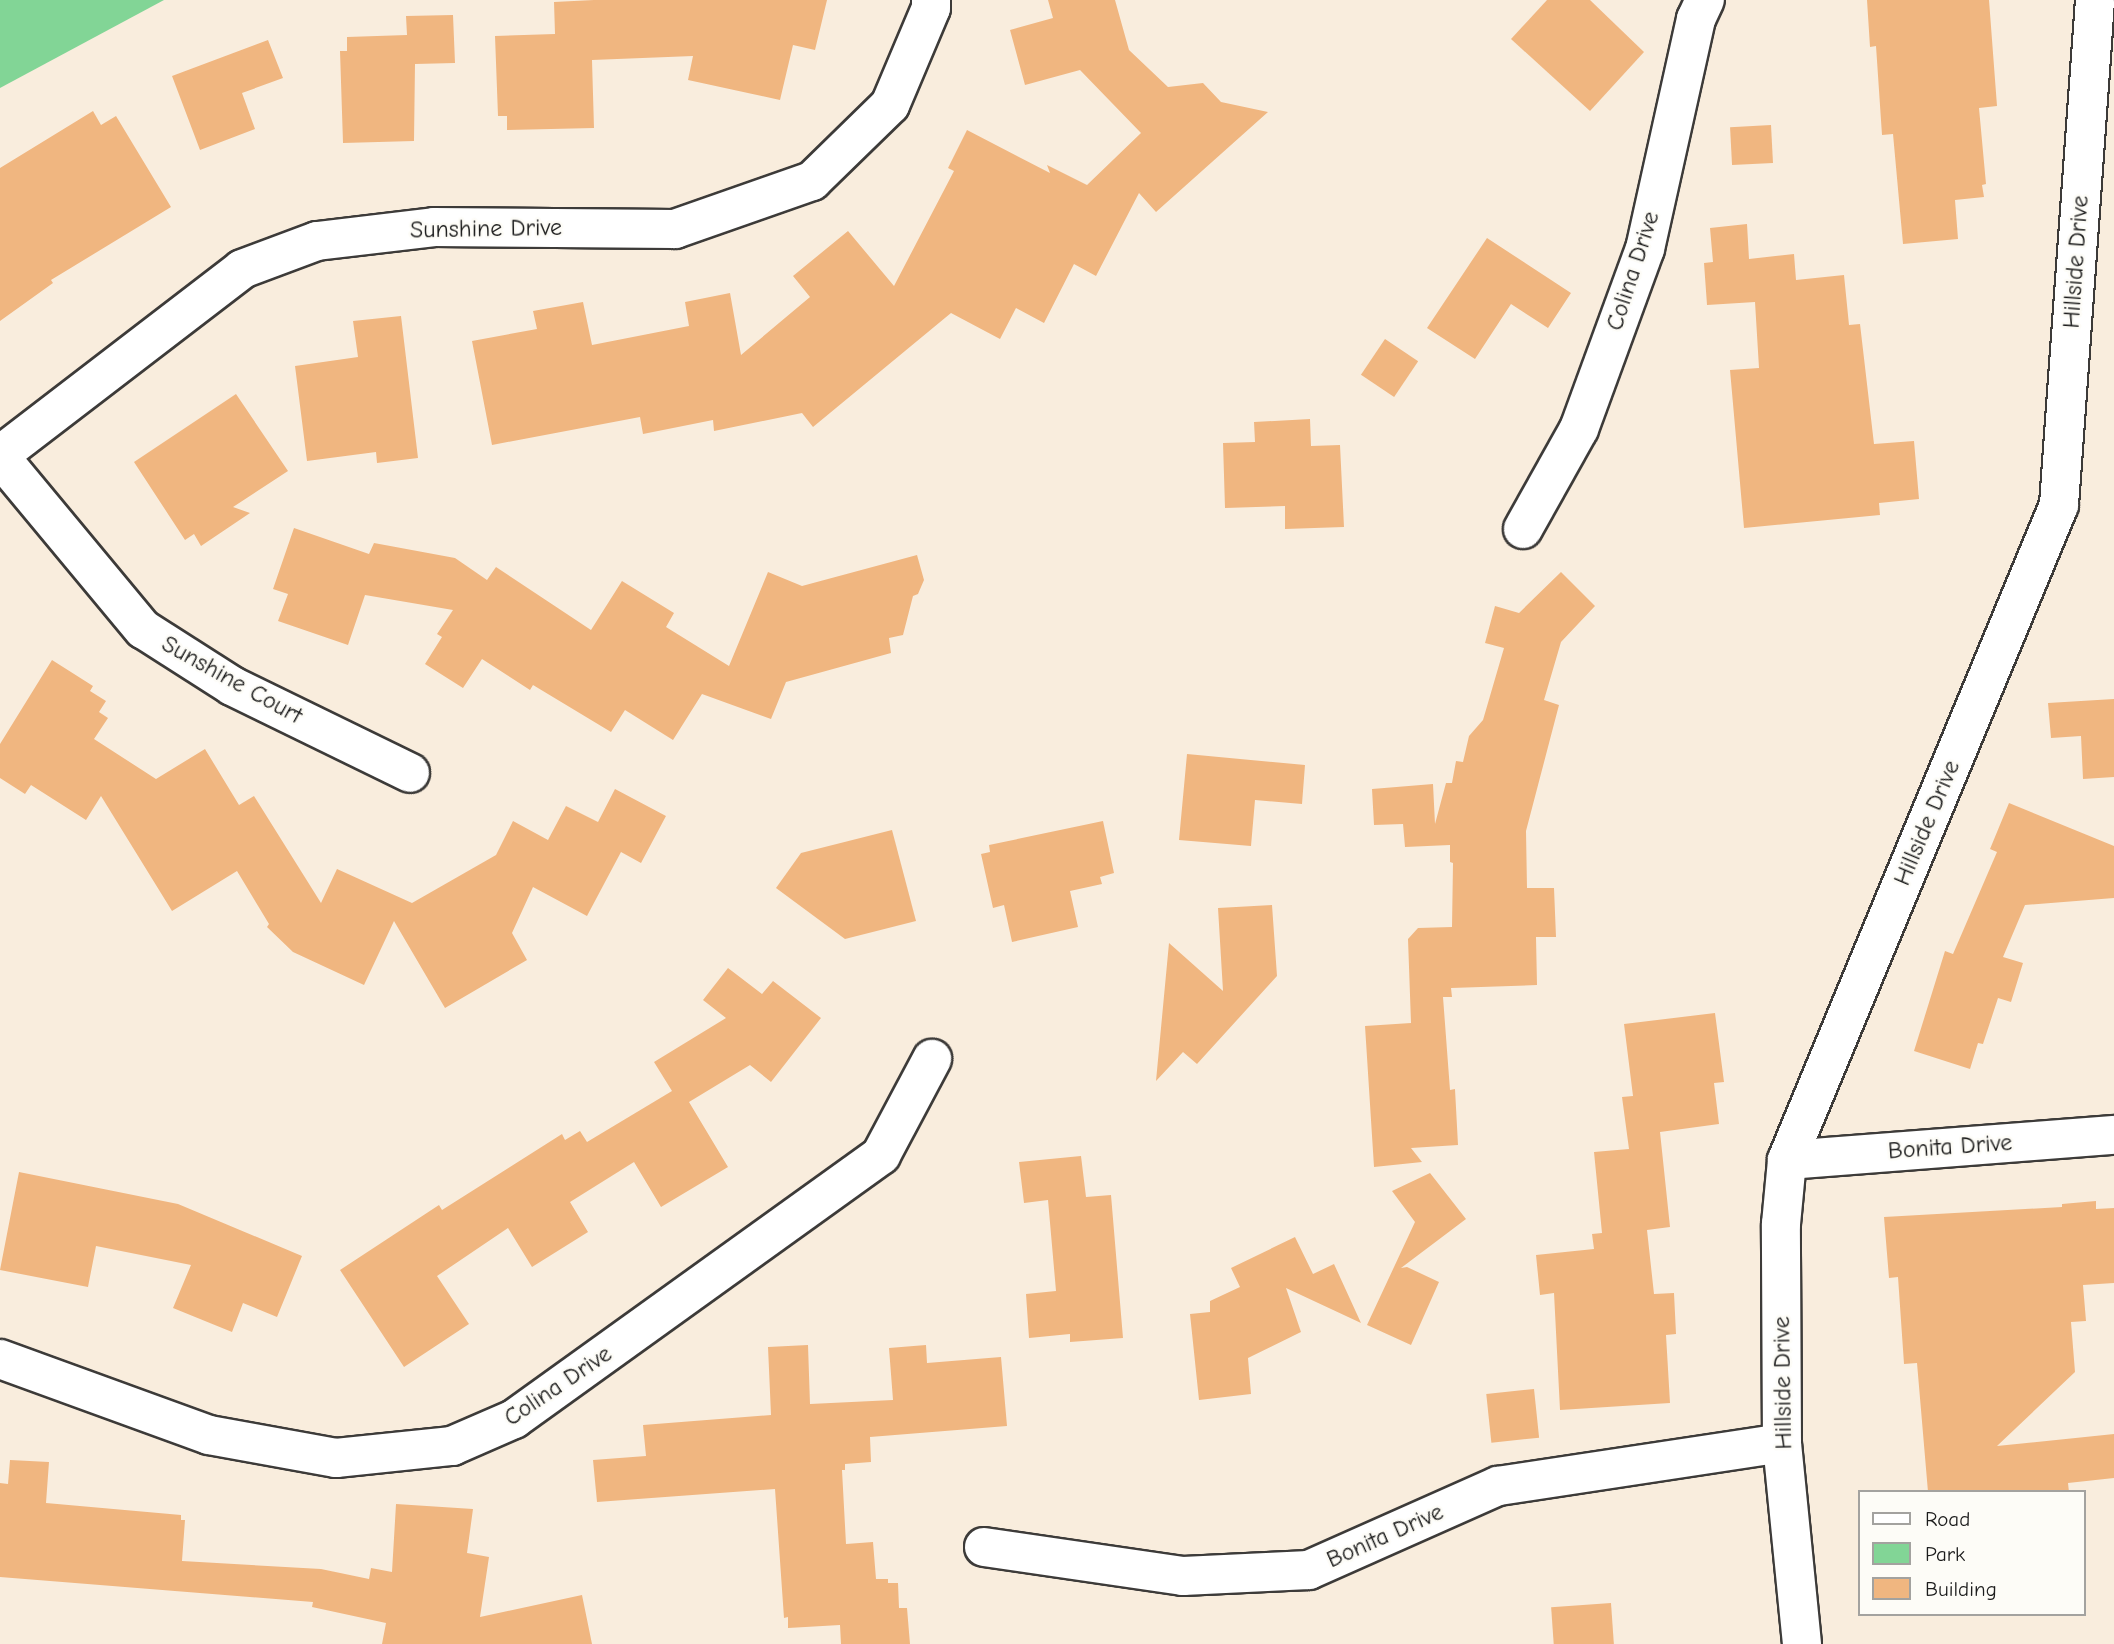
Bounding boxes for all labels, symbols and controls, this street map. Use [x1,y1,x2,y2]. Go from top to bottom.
street label: Hillside Drive [2057,195,2095,329]
street label: Colina Drive [1600,208,1666,334]
street label: Sunshine Drive [410,213,562,245]
street label: Sunshine Court [157,629,307,731]
street label: Hillside Drive [1888,756,1966,890]
street label: Bonita Drive [1887,1128,2013,1166]
street label: Hillside Drive [1767,1316,1799,1450]
street label: Colina Drive [499,1340,617,1432]
legend [1858,1490,2086,1616]
street label: Bonita Drive [1322,1498,1448,1574]
text: Road [1925,1507,1970,1531]
text: Park [1925,1542,1965,1566]
text: Building [1925,1577,1997,1601]

